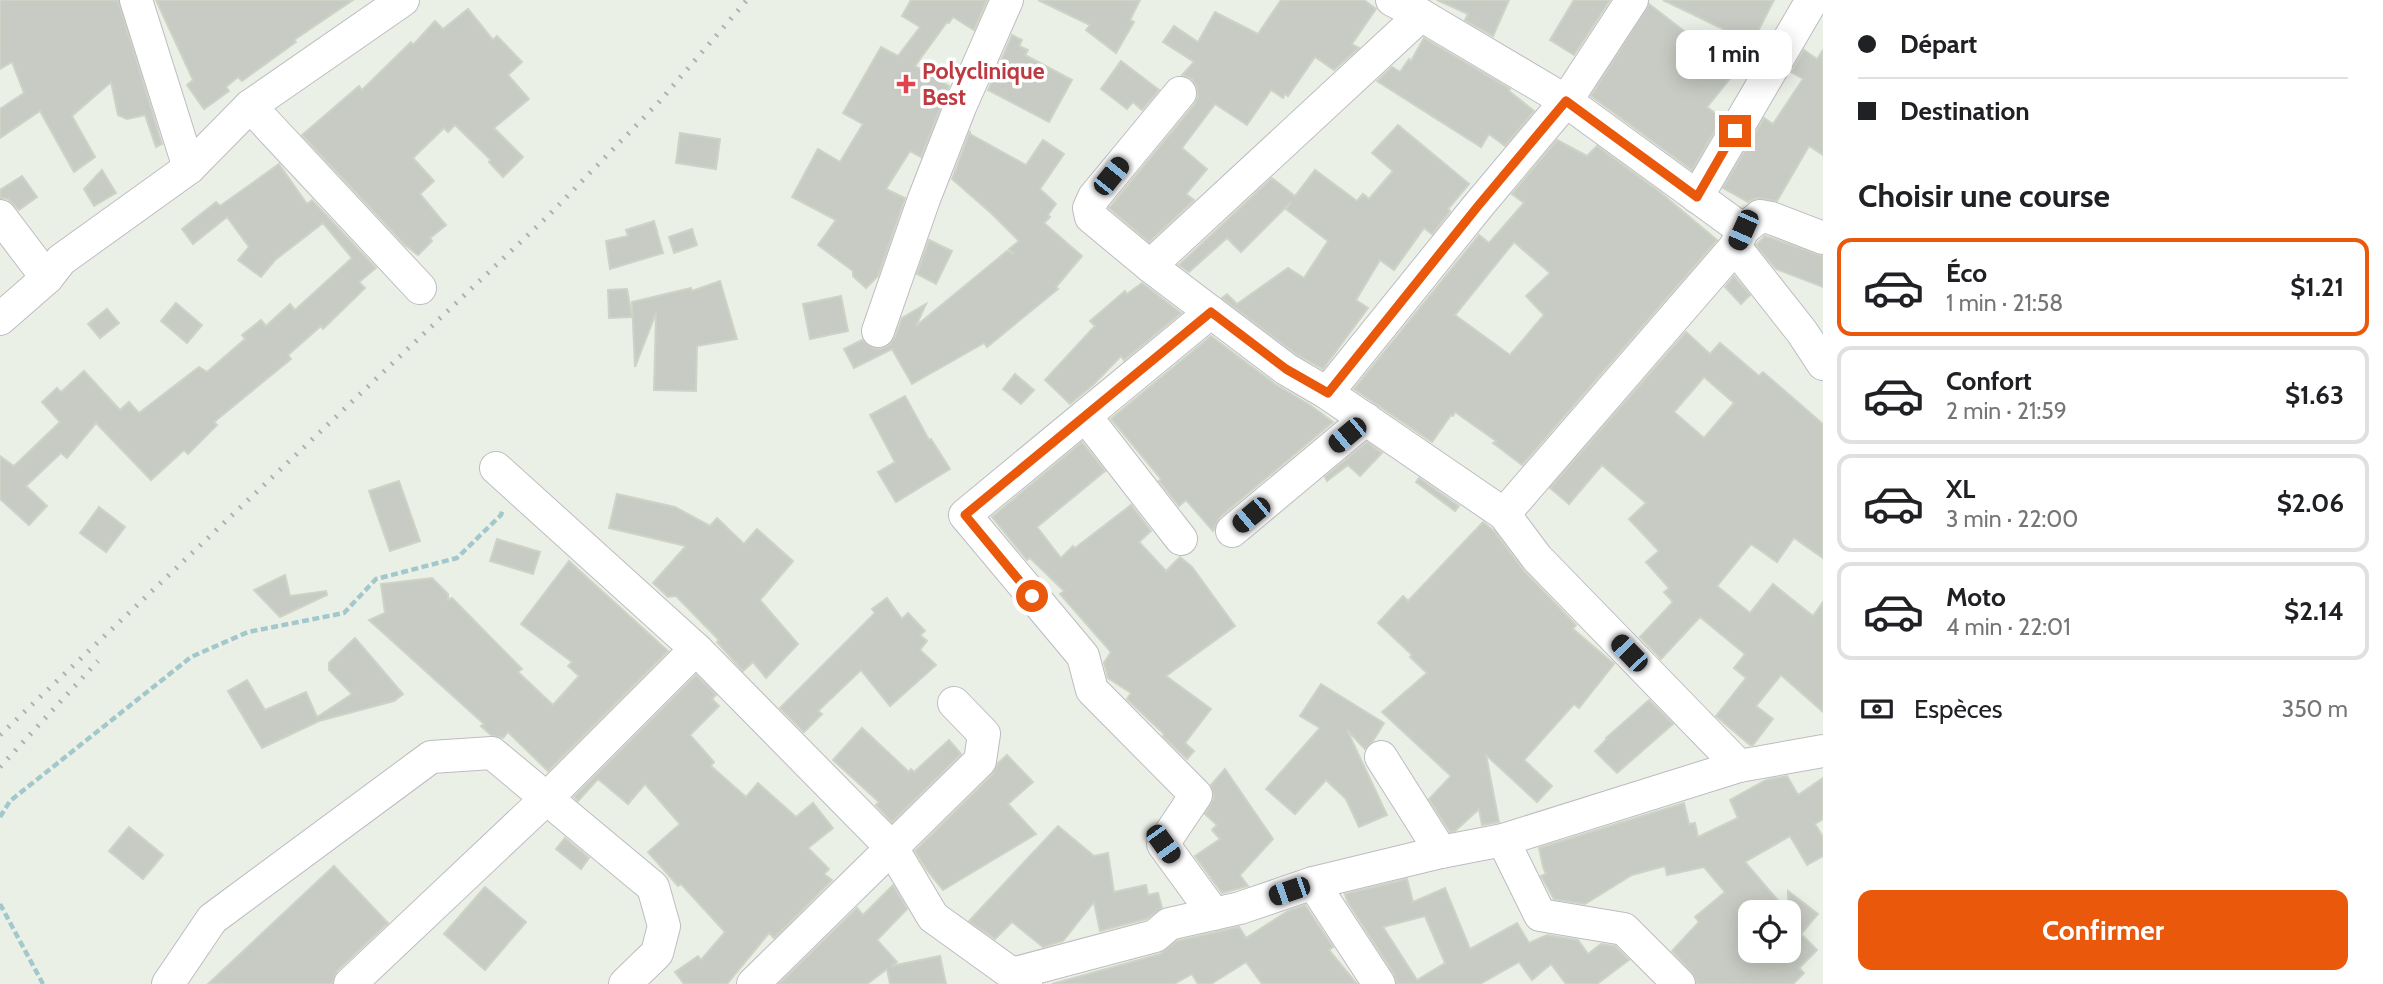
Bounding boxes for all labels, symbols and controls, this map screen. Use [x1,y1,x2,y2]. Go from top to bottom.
text: Départ [1900,28,1977,60]
callout: 1 min [1677,30,1793,78]
text: 1 min [1708,40,1760,68]
place label: Polyclinique Best [922,57,1045,111]
marker: Polyclinique Best [896,74,916,94]
text: Destination [1900,95,2030,127]
route end [1719,115,1751,147]
car [1090,153,1133,199]
text: Choisir une course [1858,176,2110,215]
car [1725,207,1762,253]
icon: car [1862,256,1925,319]
text: Éco [1946,257,1987,289]
text: $1.21 [2290,271,2344,303]
text: 1 min · 21:58 [1946,289,2063,317]
icon: car [1862,364,1925,427]
text: Confort [1946,365,2032,397]
text: $1.63 [2285,379,2344,411]
text: 2 min · 21:59 [1946,397,2067,425]
car [1325,413,1370,457]
icon: car [1862,472,1925,535]
text: XL [1946,473,1975,505]
text: $2.06 [2277,487,2344,519]
car [1229,493,1274,537]
text: 3 min · 22:00 [1946,505,2078,533]
route start [1016,580,1048,612]
icon: car [1862,580,1925,643]
text: Moto [1946,581,2006,613]
text: $2.14 [2284,595,2344,627]
text: 4 min · 22:01 [1946,613,2071,641]
car [1607,631,1652,675]
icon: cash [1858,690,1896,728]
text: Espèces [1914,693,2003,725]
text: 350 m [2282,695,2348,723]
car [1143,821,1184,867]
car [1266,874,1313,908]
button: Confirmer [1858,890,2348,970]
map controls [1738,900,1801,963]
button: locate [1738,900,1801,963]

